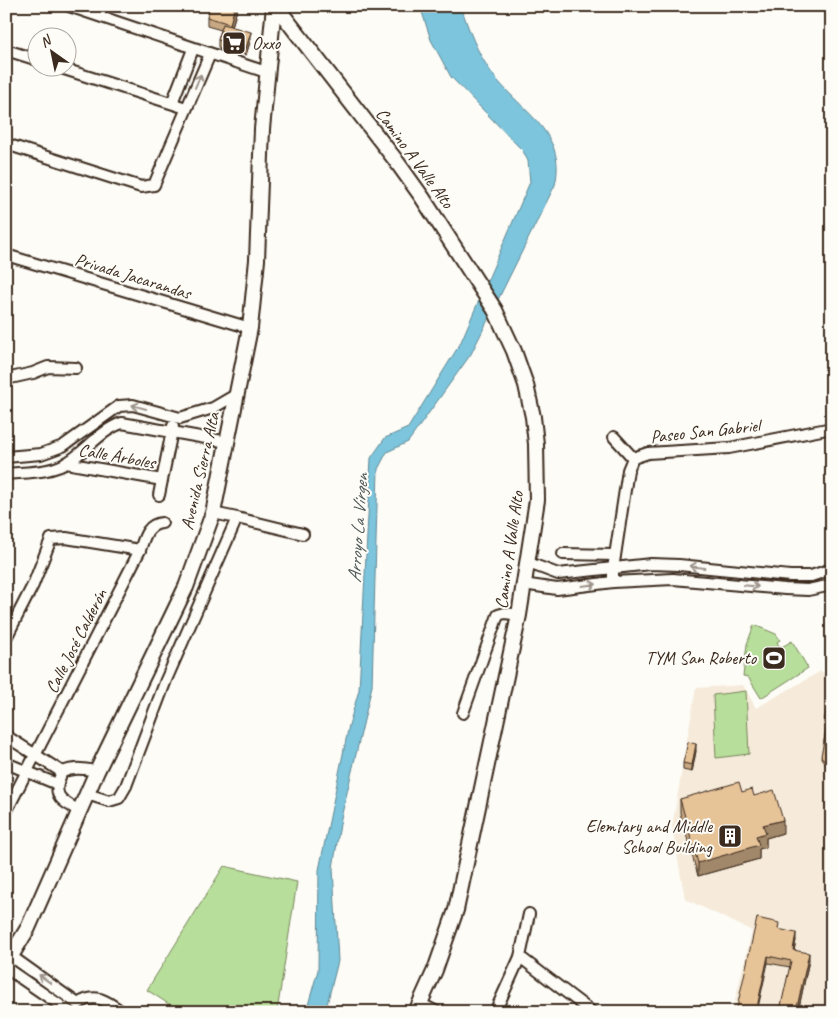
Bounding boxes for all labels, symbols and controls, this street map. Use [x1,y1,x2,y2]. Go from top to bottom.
north arrow [28,28,78,78]
supermarket icon: Oxxo [221,30,247,56]
text: N [37,31,55,51]
place label: Oxxo [252,32,282,54]
one-way arrow [193,74,203,89]
street label: Camino A Valle Alto [371,104,460,214]
street label: Privada Jacarandas [72,248,195,305]
one-way arrow [132,402,148,412]
street label: Avenida Sierra Alta [176,409,224,532]
street label: Paseo San Gabriel [649,414,764,448]
street label: Calle Árboles [77,438,159,474]
water label: Arroyo La Virgen [342,470,374,583]
street label: Camino A Valle Alto [490,488,528,610]
one-way arrow [690,562,706,572]
one-way arrow [580,580,596,590]
one-way arrow [742,582,758,591]
street label: Calle José Calderón [40,584,112,697]
sports icon: TYM San Roberto [761,645,787,671]
place label: TYM San Roberto [645,647,758,669]
place label: Elemtary and Middle School Building [586,815,714,858]
building icon: Elemtary and Middle School Building [717,823,743,849]
one-way arrow [39,974,52,985]

